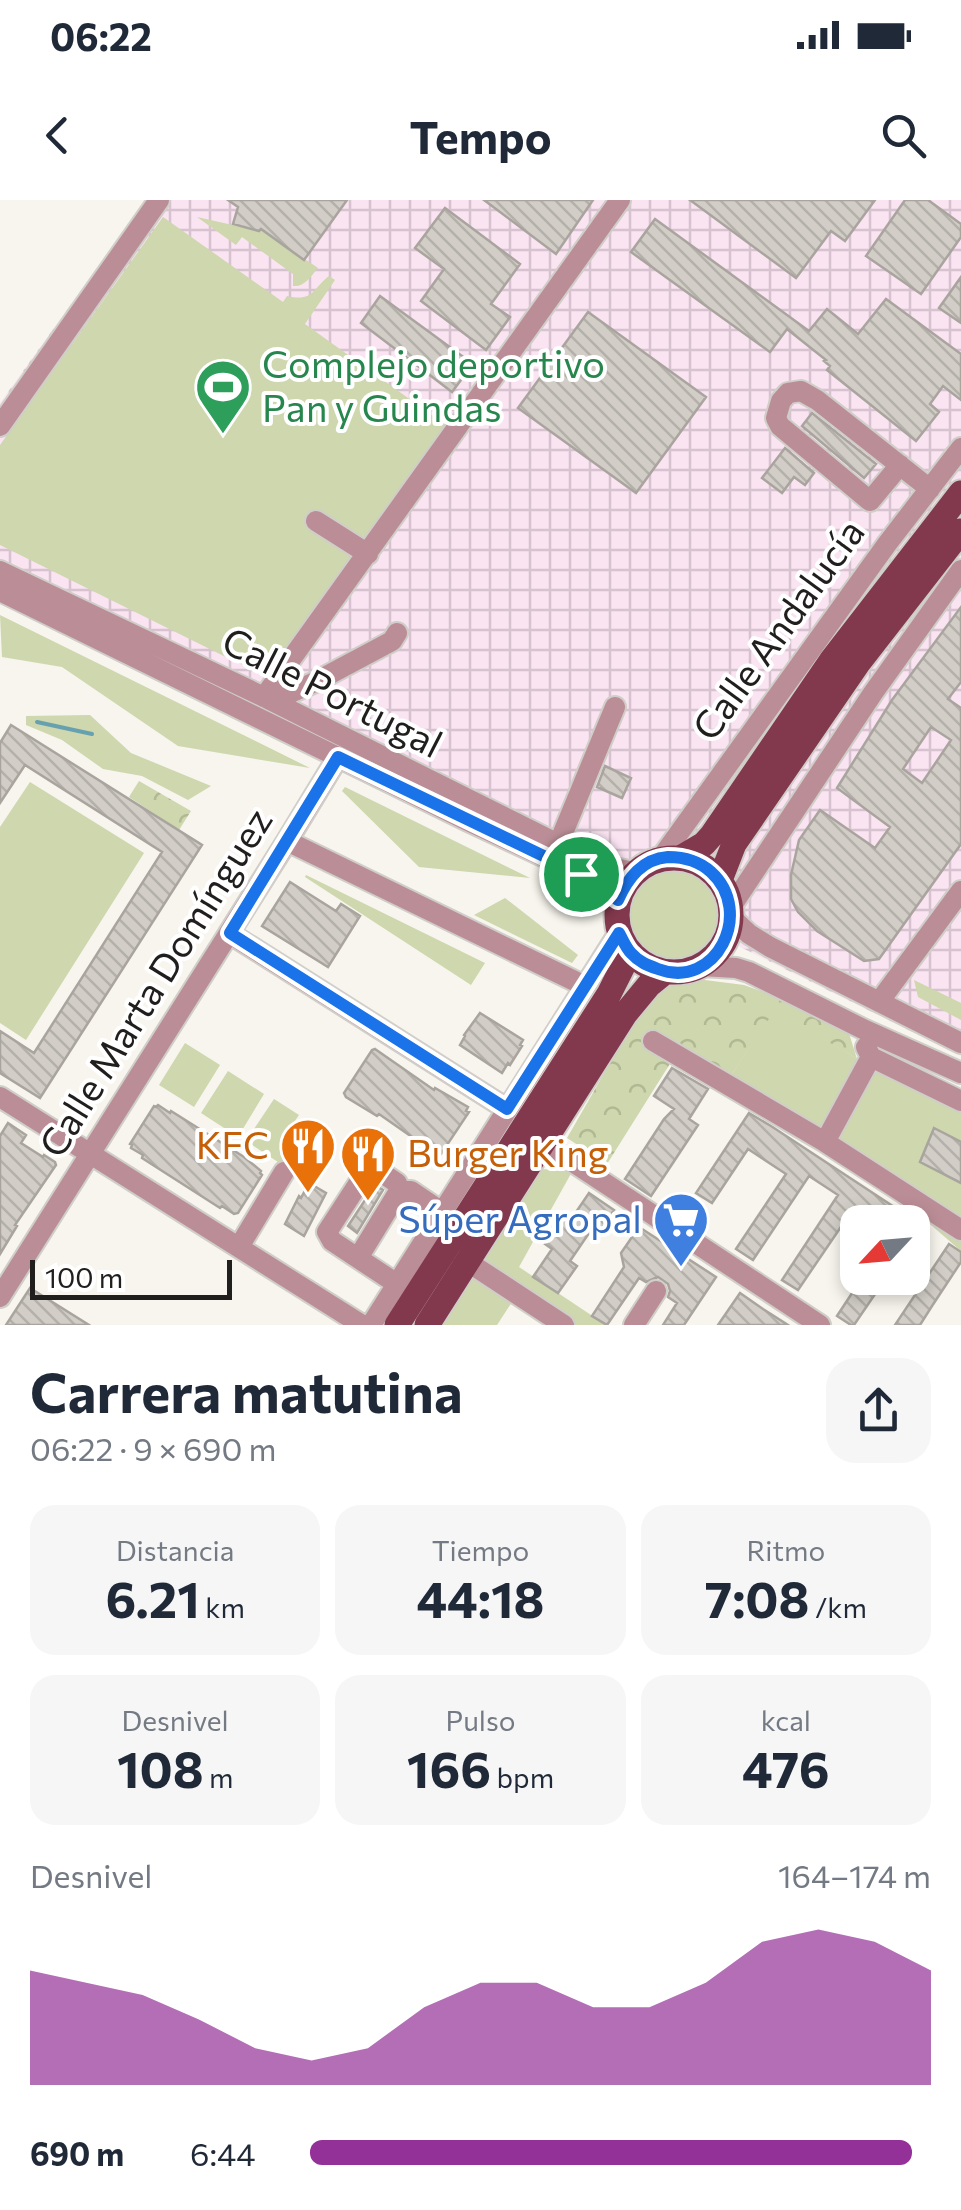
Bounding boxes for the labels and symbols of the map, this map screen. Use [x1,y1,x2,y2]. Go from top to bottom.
place label: Complejo deportivo Pan y Guindas [262,339,605,430]
sports icon: Complejo deportivo Pan y Guindas [193,357,253,436]
street label: Calle Andalucía [681,509,873,748]
street label: Calle Portugal [215,615,451,766]
street label: Calle Marta Domínguez [27,799,280,1165]
pin [539,832,624,917]
restaurant icon: KFC [278,1116,338,1195]
place label: KFC [196,1120,269,1167]
restaurant icon: Burger King [338,1124,398,1203]
place label: Burger King [407,1128,608,1175]
supermarket icon: Súper Agropal [651,1190,711,1269]
place label: Súper Agropal [398,1194,642,1241]
north arrow [840,1205,930,1295]
scale bar [30,1255,232,1300]

